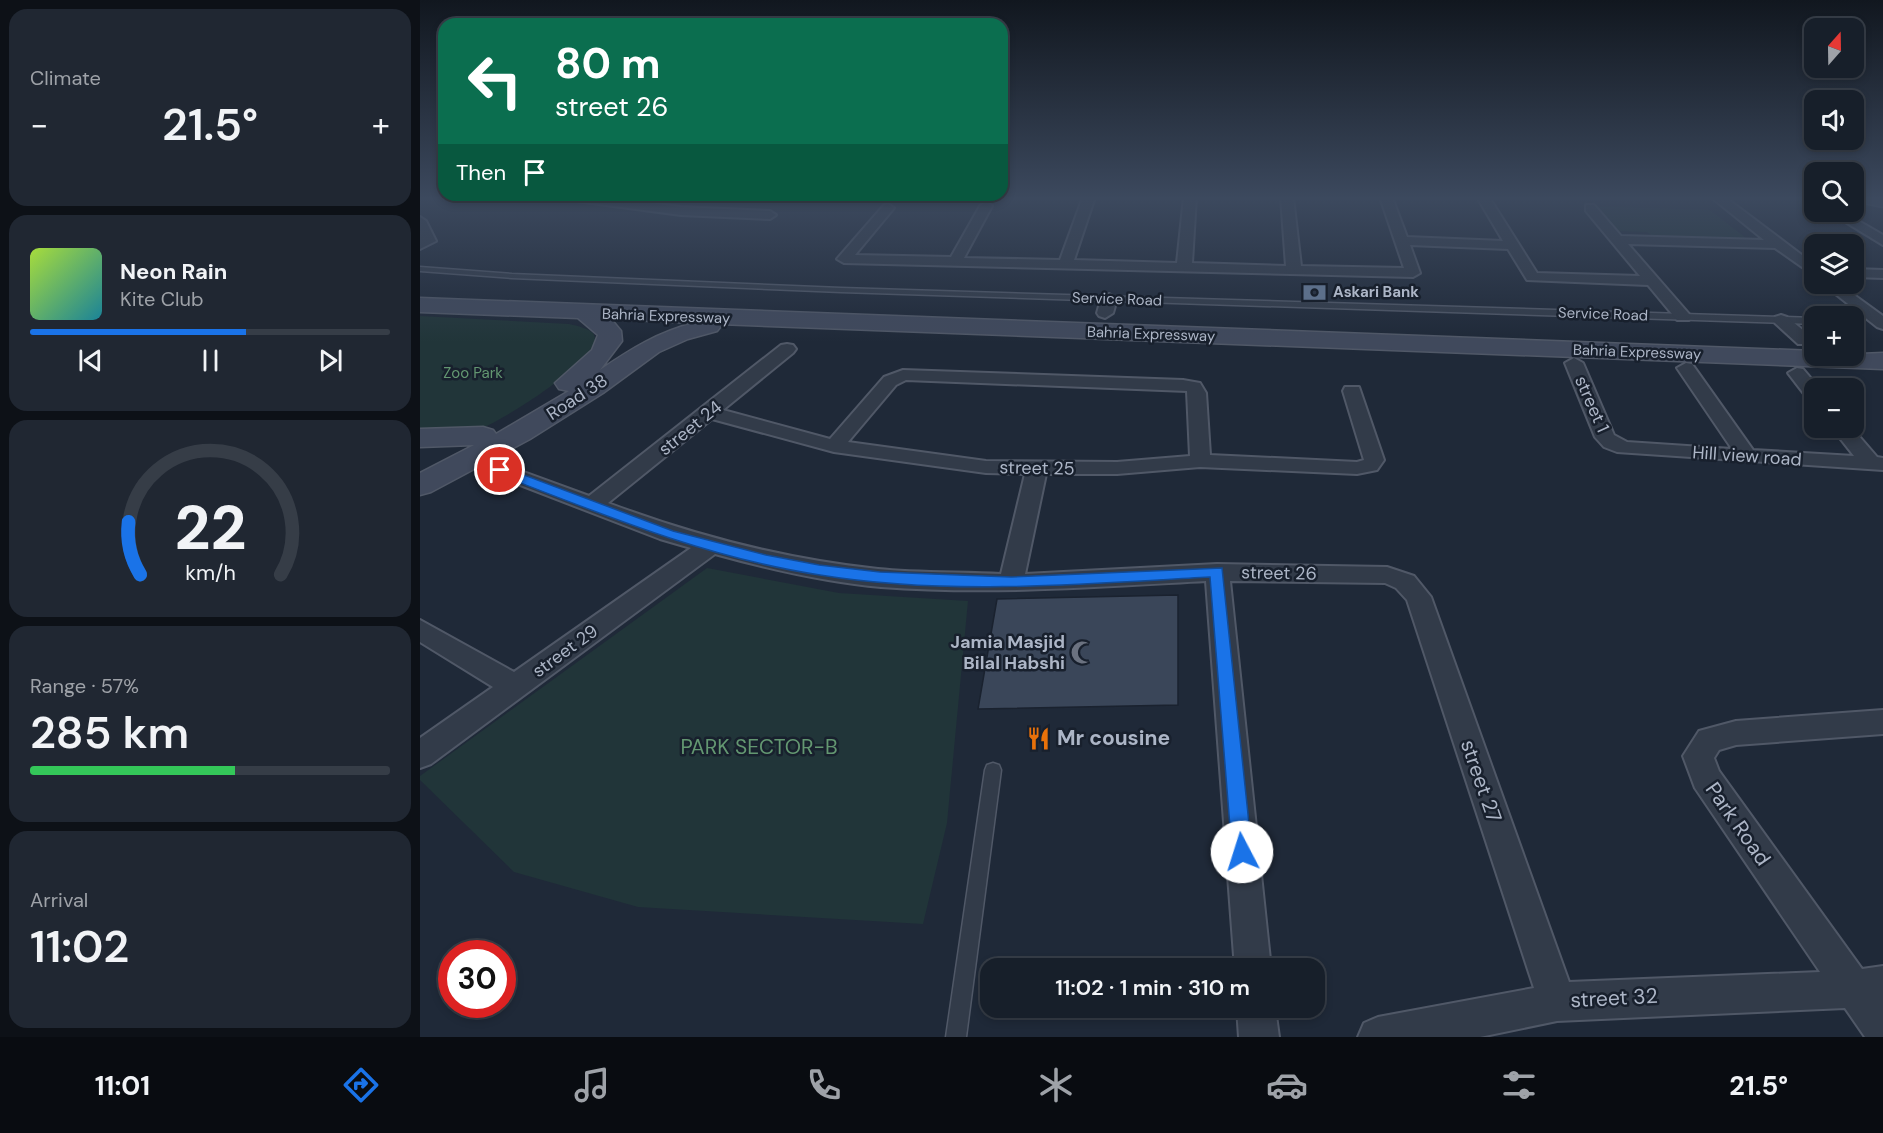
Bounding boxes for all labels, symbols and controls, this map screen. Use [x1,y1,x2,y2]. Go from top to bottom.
north arrow [1804,18,1864,78]
map controls [1804,18,1864,438]
text: 80 m [555,36,661,91]
icon: left [456,42,534,120]
text: Climate [30,65,101,91]
text: street 26 [555,89,669,124]
button: sound [1804,90,1864,150]
text: 21.5° [162,95,258,154]
text: − [30,103,48,146]
text: + [372,103,390,146]
icon: arrive [518,156,551,189]
text: Then [456,158,506,187]
button: search [1804,162,1864,222]
button: layers [1804,234,1864,294]
text: Neon Rain [120,257,227,286]
bank icon: Askari Bank [1302,279,1328,305]
place label: Askari Bank [1333,282,1419,302]
text: Kite Club [120,286,204,312]
street label: Service Road [1072,287,1162,311]
street label: Service Road [1558,302,1648,326]
street label: Bahria Expressway [601,304,731,328]
button: + [1804,306,1864,366]
street label: Bahria Expressway [1086,322,1216,346]
street label: Bahria Expressway [1572,340,1702,364]
icon: previous [74,344,107,377]
icon: pause [194,344,227,377]
icon: next [314,344,347,377]
park label: Zoo Park [443,363,503,383]
street label: Road 38 [542,368,612,426]
street label: street 1 [1569,372,1615,436]
button: − [1804,378,1864,438]
street label: street 24 [653,395,727,461]
street label: Hill view road [1691,440,1803,472]
pin [474,444,525,495]
icon: arrive [483,453,516,486]
street label: street 25 [999,455,1075,481]
text: 22 [174,488,246,569]
text: km/h [185,560,235,588]
street label: street 26 [1241,560,1317,586]
street label: street 29 [527,619,603,683]
place label: Jamia Masjid Bilal Habshi [950,630,1065,675]
mosque icon: Jamia Masjid Bilal Habshi [1070,639,1096,665]
text: Range · 57% [30,673,139,699]
text: 285 km [30,703,189,762]
place label: Mr cousine [1057,724,1170,752]
restaurant icon: Mr cousine [1026,725,1052,751]
park label: PARK SECTOR-B [680,733,838,761]
street label: street 27 [1454,736,1508,826]
street label: Park Road [1699,777,1777,871]
position arrow [1210,820,1274,884]
text: Arrival [30,887,88,913]
text: 11:02 [30,917,129,976]
speed limit sign: 30 [438,940,516,1018]
text: 11:02 · 1 min · 310 m [1055,973,1250,1002]
street label: street 32 [1570,982,1658,1014]
icon: directions [340,1064,382,1106]
icon: music [571,1064,613,1106]
icon: phone [803,1064,845,1106]
icon: climate [1035,1064,1077,1106]
icon: car [1266,1064,1308,1106]
icon: filters [1498,1064,1540,1106]
text: 11:01 [95,1068,150,1103]
text: 21.5° [1729,1068,1788,1103]

